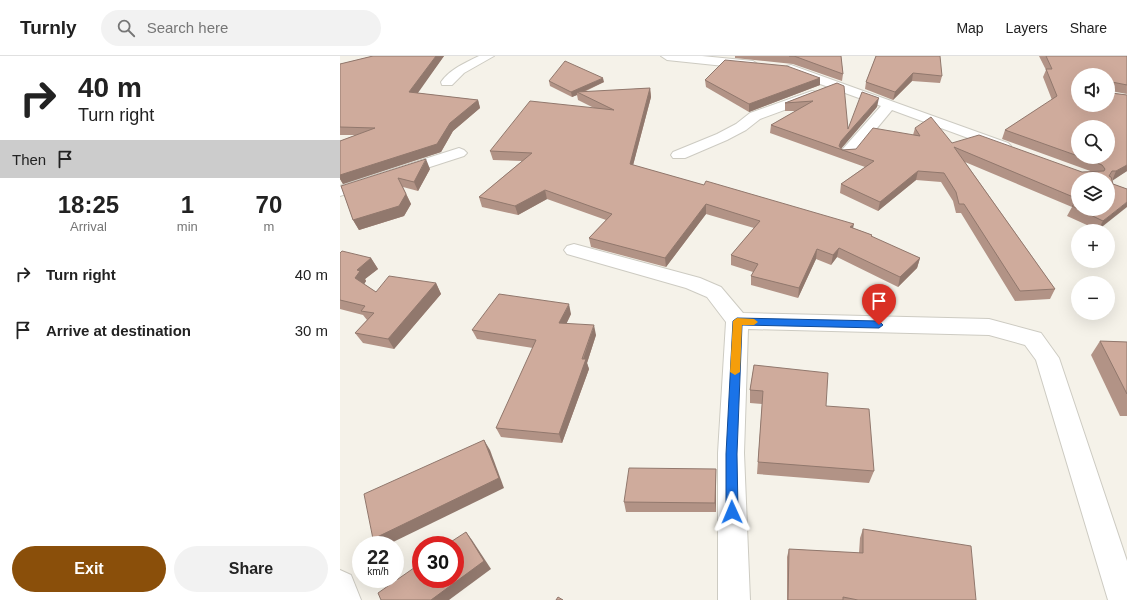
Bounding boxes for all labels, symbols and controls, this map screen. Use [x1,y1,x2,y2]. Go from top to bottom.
search box [101,10,381,46]
text: Turnly [20,17,77,38]
icon: search [115,17,137,39]
text: Search here [147,19,228,36]
text: Map [956,20,984,36]
text: Layers [1006,20,1048,36]
text: Share [1070,20,1107,36]
map controls [1071,68,1115,320]
button: sound [1071,68,1115,112]
icon: right [12,72,64,124]
text: 40 m [78,72,142,103]
text: Turn right [78,105,154,125]
button: search [1071,120,1115,164]
icon: arrive [54,148,76,170]
text: Then [12,151,46,168]
button: layers [1071,172,1115,216]
text: 18:25 [58,191,119,218]
text: 1 [181,191,194,218]
text: 70 [256,191,282,218]
text: Arrival [70,219,107,234]
text: min [177,219,198,234]
text: m [263,219,274,234]
button: + [1071,224,1115,268]
icon: right [12,263,34,285]
text: Turn right [46,266,116,283]
text: 40 m [295,266,328,283]
button: − [1071,276,1115,320]
pin [862,284,896,325]
icon: arrive [868,290,890,312]
icon: arrive [12,319,34,341]
text: Arrive at destination [46,322,191,339]
text: 30 m [295,322,328,339]
position arrow [711,491,753,533]
speed limit sign: 30 [412,536,464,588]
button: Exit [12,546,166,592]
button: Share [174,546,328,592]
text: 22 [367,546,389,568]
text: km/h [367,566,389,577]

